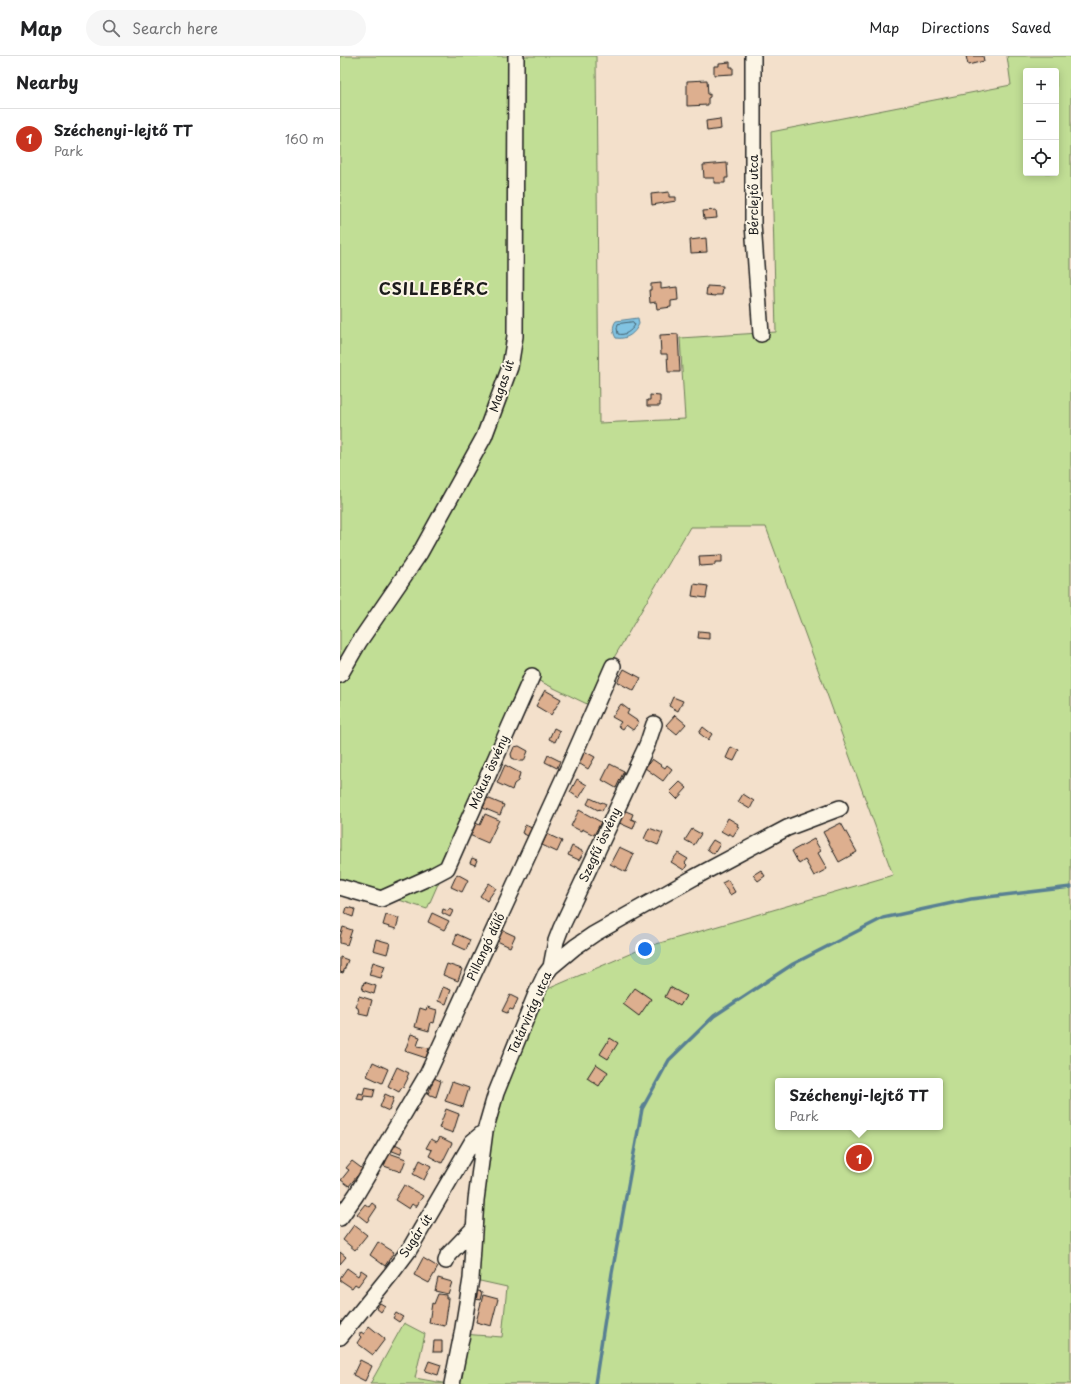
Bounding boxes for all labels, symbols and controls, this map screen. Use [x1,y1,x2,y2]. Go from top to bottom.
search box [86,10,366,46]
text: Map [20,14,62,42]
text: Search here [132,16,218,39]
icon: search [100,17,122,39]
text: Map [869,17,899,38]
text: Directions [921,17,989,38]
text: Saved [1011,17,1051,38]
map controls [1023,68,1059,176]
button: + [1023,68,1059,104]
text: Nearby [16,69,78,95]
button: − [1023,104,1059,140]
text: Széchenyi-lejtő TT [54,118,193,141]
text: 1 [26,129,32,148]
text: 160 m [285,129,324,148]
button: locate [1023,140,1059,176]
text: Park [54,141,83,160]
street label: Bérclejtő utca [744,154,762,235]
district label: CSILLEBÉRC [379,276,489,300]
street label: Magas út [484,357,518,414]
street label: Mókus ösvény [464,732,512,812]
street label: Szegfű ösvény [574,804,624,885]
street label: Pillangó dűlő [462,909,509,983]
your location [635,939,655,959]
street label: Tatárvirág utca [503,968,556,1057]
popup [775,1078,943,1130]
text: Széchenyi-lejtő TT [790,1083,928,1106]
text: Park [790,1106,819,1125]
pin: 1 [846,1143,872,1173]
street label: Sugár út [394,1210,436,1261]

